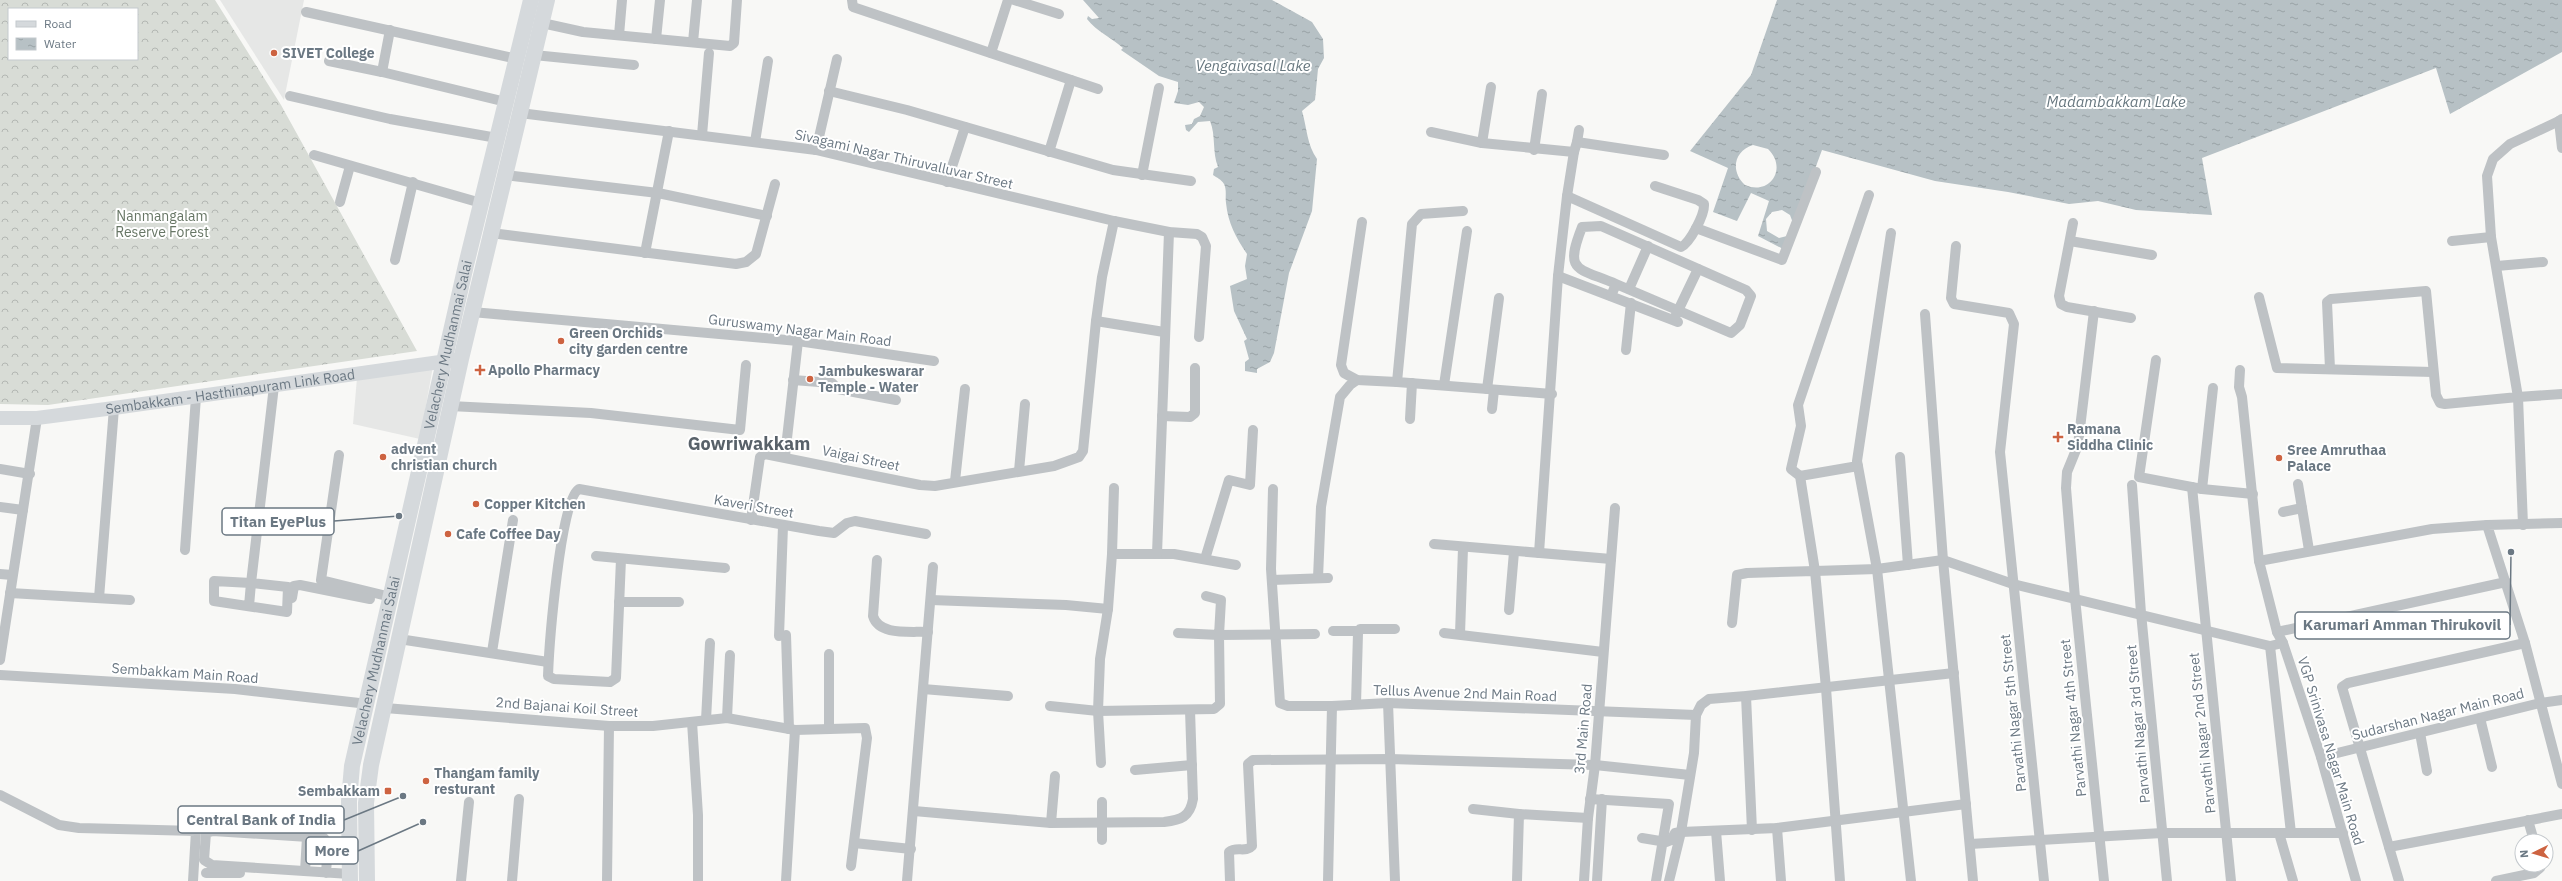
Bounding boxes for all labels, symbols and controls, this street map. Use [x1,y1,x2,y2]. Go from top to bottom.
legend [8,8,138,60]
text: Road [44,16,72,31]
text: Water [44,36,77,51]
place label: SIVET College [282,44,375,62]
marker: SIVET College [269,48,279,58]
water label: Vengaivasal Lake [1195,56,1311,75]
water label: Madambakkam Lake [2046,92,2186,111]
street label: Sivagami Nagar Thiruvalluvar Street [793,125,1015,193]
park label: Nanmangalam Reserve Forest [115,207,209,241]
street label: Velachery Mudhanmai Salai [420,258,476,431]
street label: Guruswamy Nagar Main Road [707,310,893,350]
place label: Green Orchids city garden centre [569,324,688,358]
marker: Green Orchids city garden centre [556,336,566,346]
place label: Apollo Pharmacy [488,361,600,379]
place label: Jambukeswarar Temple - Water [818,362,925,396]
street label: Sembakkam - Hasthinapuram Link Road [104,365,356,418]
marker: Apollo Pharmacy [475,365,485,375]
marker: Jambukeswarar Temple - Water [805,374,815,384]
place label: Ramana Siddha Clinic [2067,420,2153,454]
marker: Ramana Siddha Clinic [2052,431,2064,443]
district label: Gowriwakkam [688,432,810,455]
place label: advent christian church [391,440,497,474]
street label: Vaigai Street [820,441,902,475]
place label: Sree Amruthaa Palace [2287,441,2386,475]
marker: advent christian church [378,452,388,462]
marker: Sree Amruthaa Palace [2274,453,2284,463]
street label: Kaveri Street [713,490,795,522]
place label: Copper Kitchen [484,495,586,513]
marker: Copper Kitchen [471,499,481,509]
callout: Titan EyePlus [222,508,334,535]
text: Titan EyePlus [230,512,326,531]
place label: Cafe Coffee Day [456,525,561,543]
marker: Cafe Coffee Day [443,529,453,539]
street label: Velachery Mudhanmai Salai [348,574,404,747]
callout: Karumari Amman Thirukovil [2295,612,2510,639]
text: Karumari Amman Thirukovil [2303,615,2502,634]
street label: Parvathi Nagar 5th Street [1996,633,2030,793]
street label: Parvathi Nagar 4th Street [2056,638,2090,798]
street label: Parvathi Nagar 3rd Street [2122,644,2154,804]
street label: Parvathi Nagar 2nd Street [2185,652,2219,814]
street label: VGP Srinivasa Nagar Main Road [2294,654,2368,848]
street label: Sembakkam Main Road [111,659,259,687]
street label: Tellus Avenue 2nd Main Road [1373,681,1557,705]
street label: 3rd Main Road [1570,683,1596,775]
street label: Sudarshan Nagar Main Road [2350,684,2526,744]
street label: 2nd Bajanai Koil Street [495,693,639,721]
place label: Thangam family resturant [434,764,540,798]
marker: Thangam family resturant [421,776,431,786]
place label: Sembakkam [298,782,380,800]
marker: Sembakkam [383,786,393,796]
callout: Central Bank of India [178,806,344,833]
text: Central Bank of India [186,810,336,829]
north arrow [2514,833,2554,873]
callout: More [306,837,358,864]
text: More [314,841,350,860]
text: N [2517,849,2531,858]

